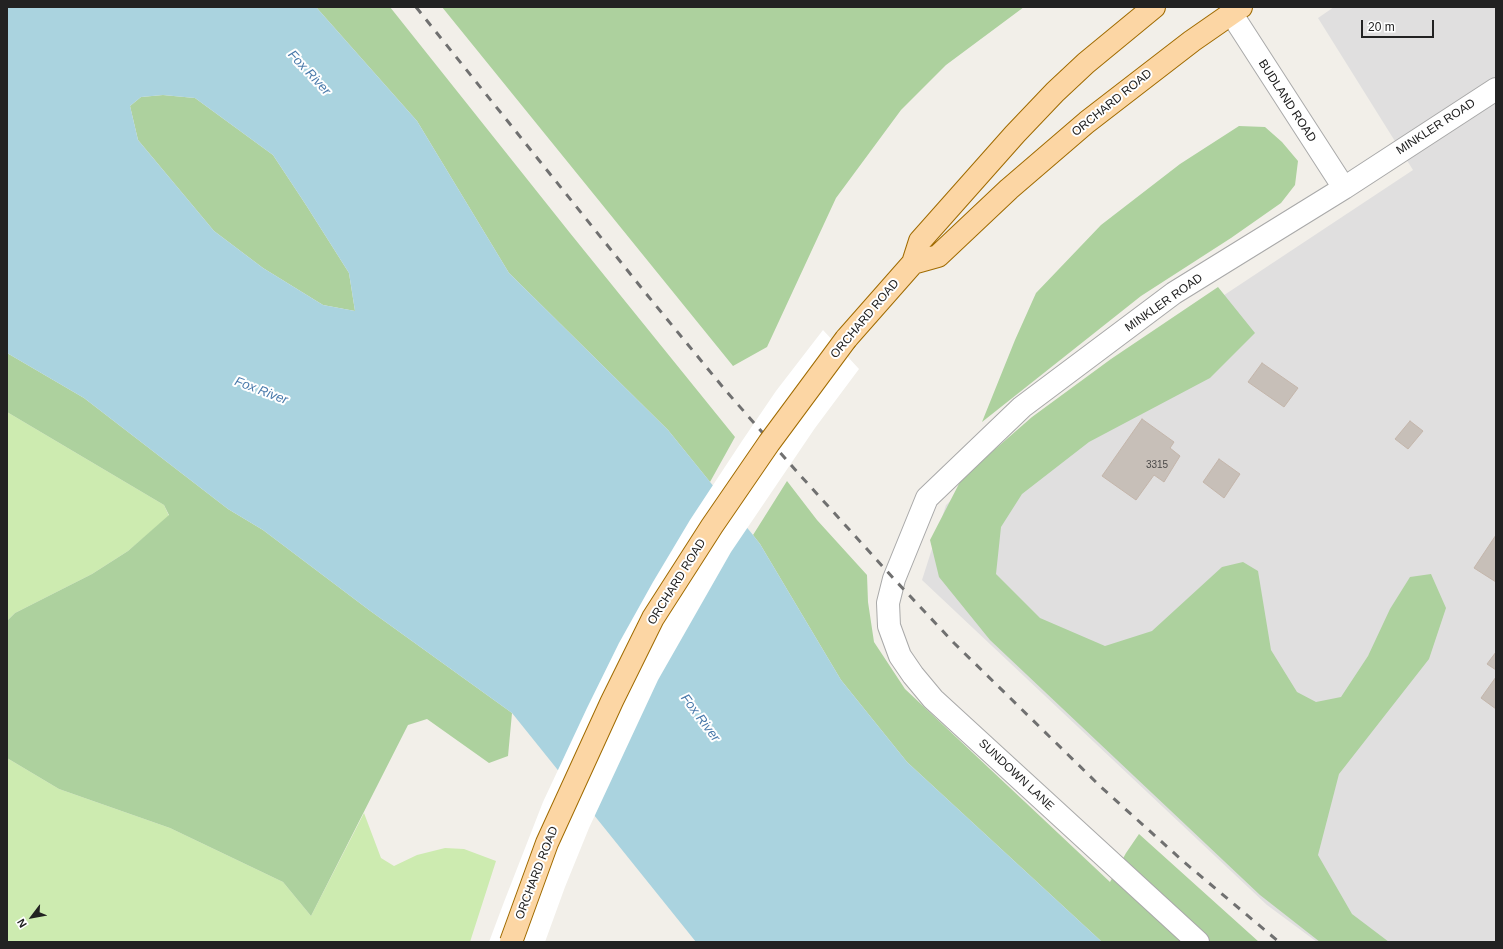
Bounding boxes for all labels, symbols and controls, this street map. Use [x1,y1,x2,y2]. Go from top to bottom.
scale bar [1363,12,1436,38]
text: 20 m [1368,20,1395,34]
water label: Fox River [284,47,334,99]
street label: BUDLAND ROAD [1255,57,1319,145]
street label: ORCHARD ROAD [1069,66,1155,140]
street label: MINKLER ROAD [1394,96,1478,158]
street label: MINKLER ROAD [1122,271,1206,335]
street label: ORCHARD ROAD [828,277,902,361]
water label: Fox River [232,374,290,408]
house number: 3315 [1146,459,1168,471]
street label: ORCHARD ROAD [645,536,709,628]
water label: Fox River [677,691,723,745]
street label: SUNDOWN LANE [975,736,1057,814]
street label: ORCHARD ROAD [513,824,561,922]
north arrow [12,897,52,937]
text: N [15,917,29,930]

